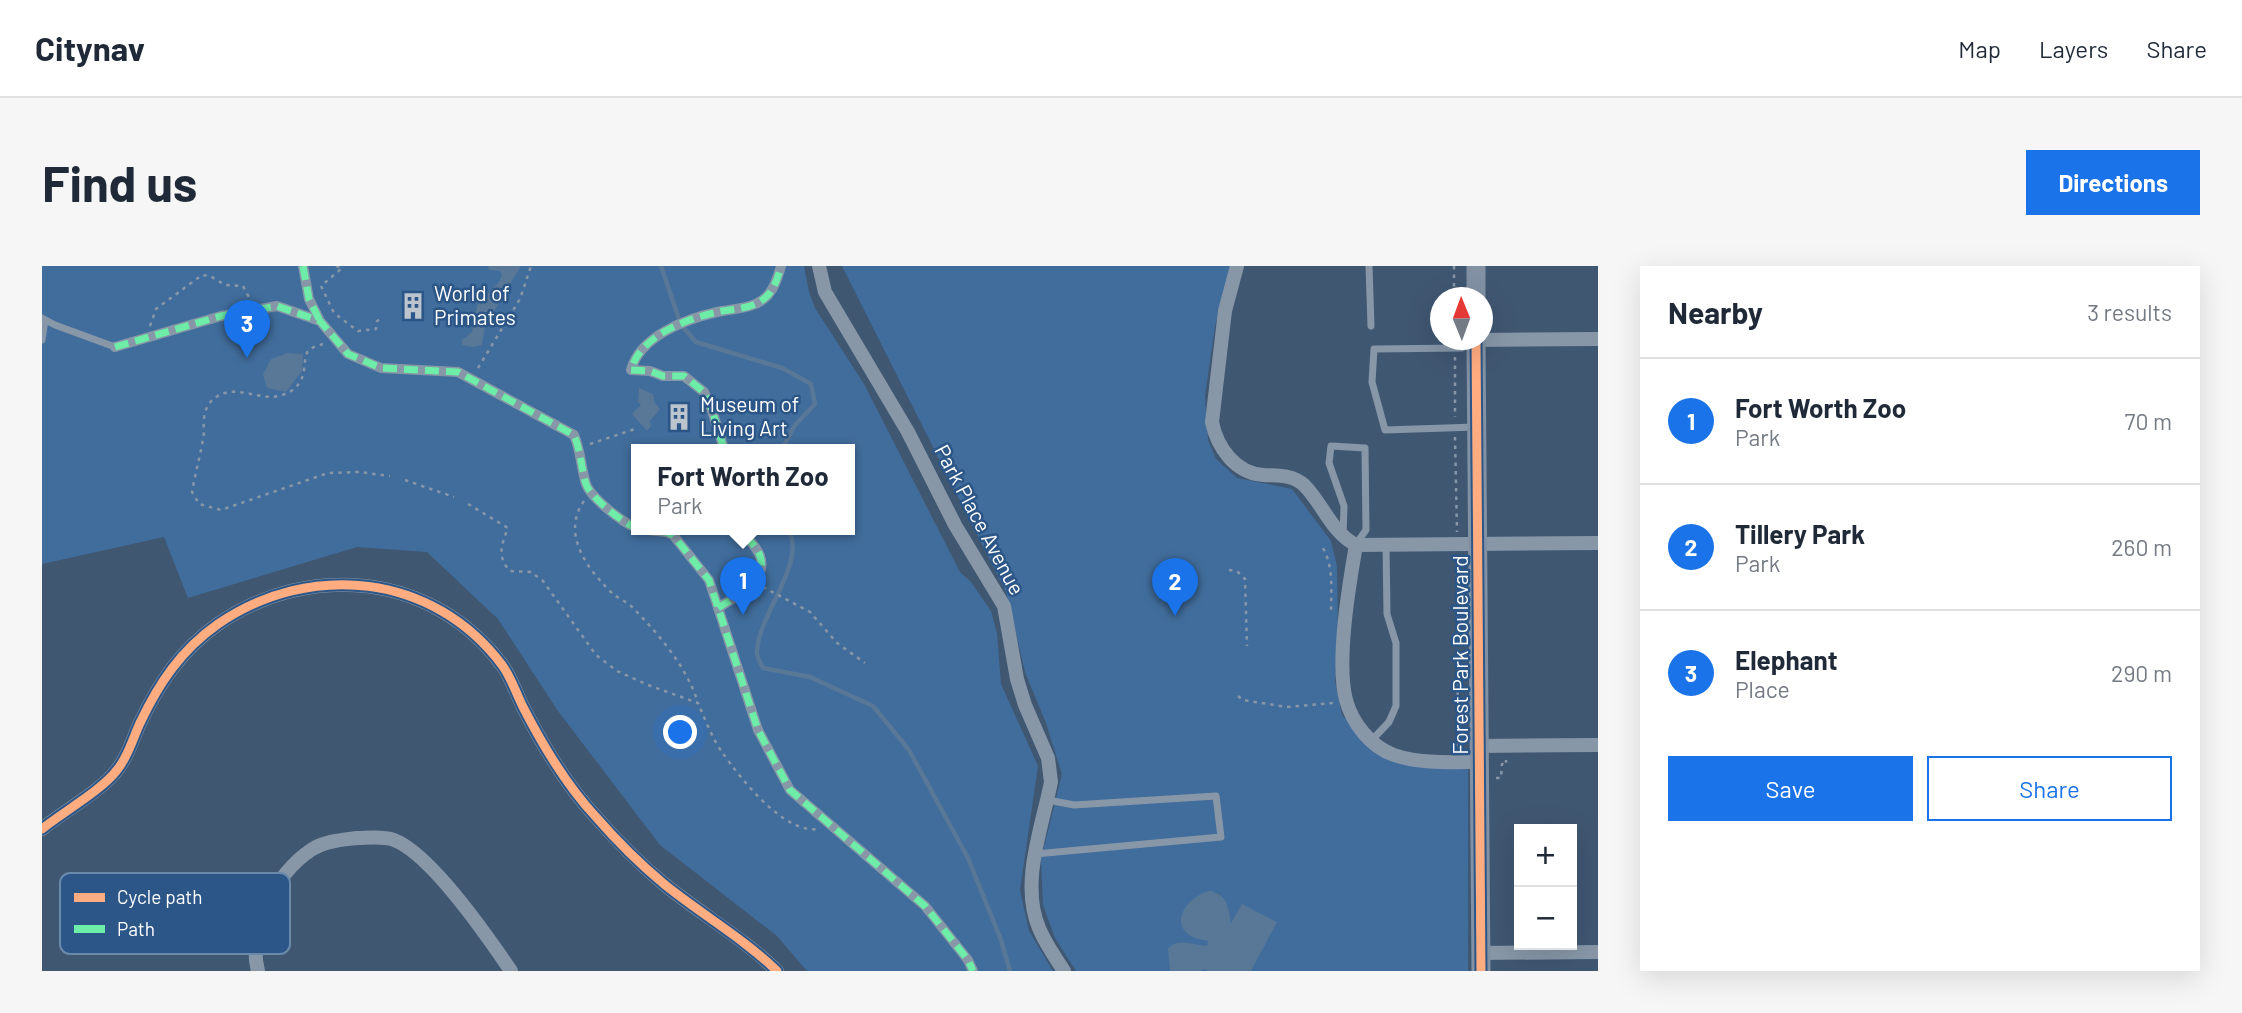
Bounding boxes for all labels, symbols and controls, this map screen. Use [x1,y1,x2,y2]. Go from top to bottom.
text: Citynav [35,28,145,68]
text: Map [1958,34,2001,63]
text: Layers [2039,34,2108,63]
text: Share [2146,34,2207,63]
button: Directions [2026,150,2200,215]
text: Find us [42,153,197,212]
place label: World of Primates [434,280,516,329]
north arrow [1430,287,1493,350]
building icon: World of Primates [398,291,428,321]
text: Nearby [1668,294,1763,330]
text: 3 results [2087,298,2172,326]
pin: 3 [224,300,270,358]
place label: Museum of Living Art [700,391,799,440]
text: Fort Worth Zoo [1735,392,1906,423]
building icon: Museum of Living Art [664,402,694,432]
text: 1 [1687,407,1695,435]
text: 70 m [2125,407,2172,435]
text: Park [1735,423,1780,451]
street label: Park Place Avenue [930,440,1030,599]
popup [631,444,855,535]
text: Fort Worth Zoo [657,460,829,491]
text: Park [657,491,703,519]
text: Tillery Park [1735,518,1865,549]
text: 2 [1685,533,1697,561]
text: 260 m [2111,533,2172,561]
text: Park [1735,549,1780,577]
street label: Forest Park Boulevard [1447,555,1472,755]
pin: 1 [720,557,766,615]
pin: 2 [1152,558,1198,616]
text: Elephant [1735,644,1838,675]
text: 3 [1685,659,1697,687]
text: 290 m [2111,659,2172,687]
text: Place [1735,675,1790,703]
your location [663,715,697,749]
button: Save [1668,756,1913,821]
button: Share [1927,756,2172,821]
map controls [1514,824,1577,950]
button: + [1514,824,1577,887]
legend [60,873,290,954]
text: Cycle path [117,885,202,908]
button: − [1514,887,1577,950]
text: Path [117,917,155,940]

